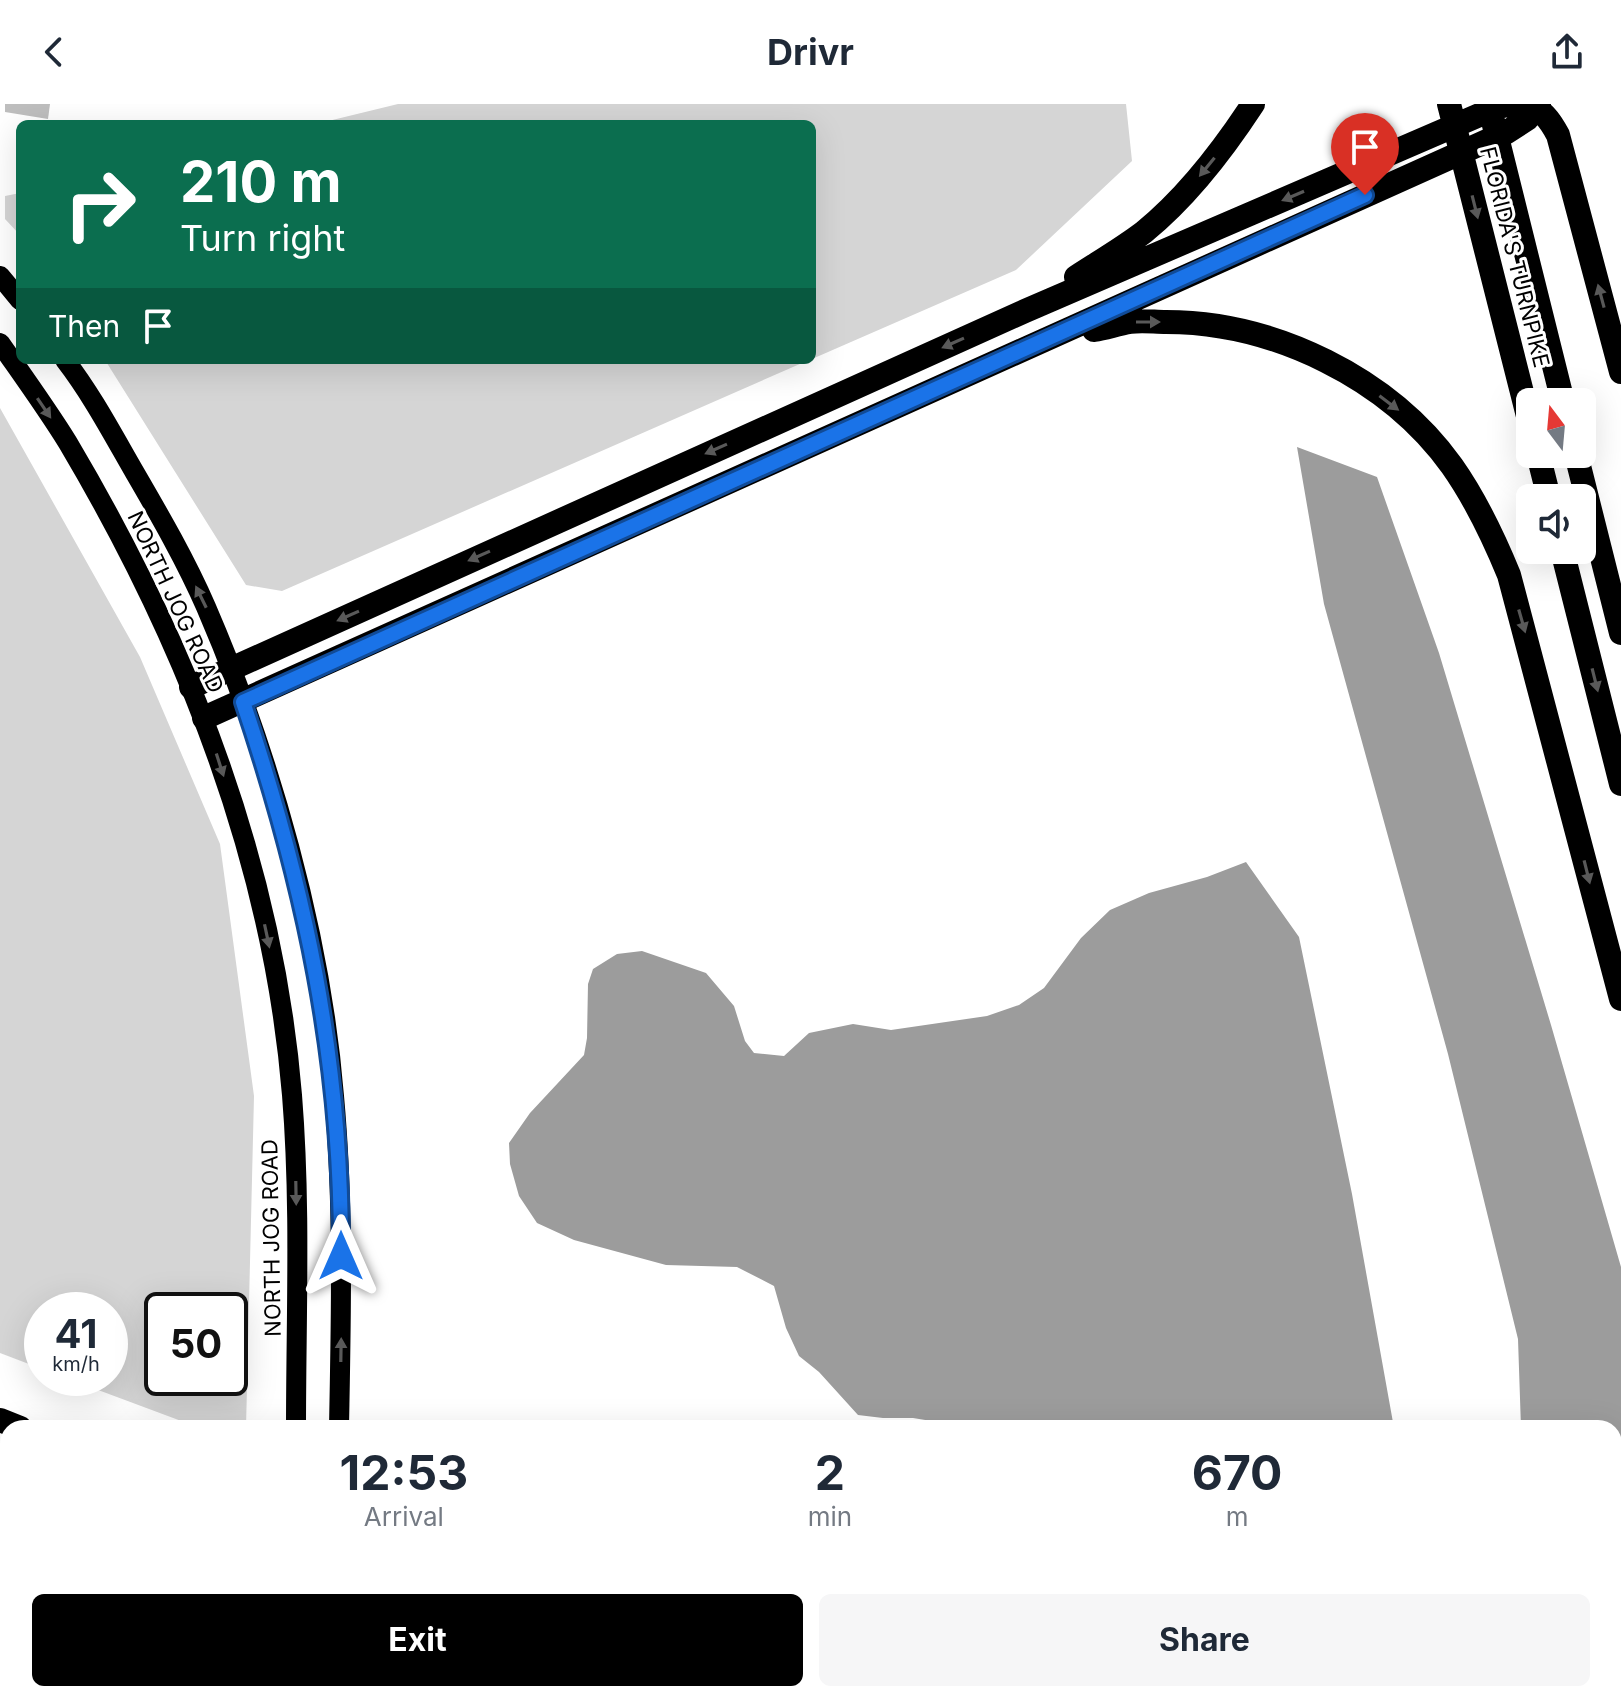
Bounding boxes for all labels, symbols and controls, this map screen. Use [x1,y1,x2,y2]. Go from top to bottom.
icon: back [32,30,76,74]
text: Drivr [767,30,854,74]
icon: share [1545,30,1589,74]
pin [1331,113,1399,195]
icon: arrive [1343,125,1387,169]
street label: FLORIDA'S TURNPIKE [1475,144,1555,370]
text: 210 m [180,148,342,216]
icon: right [48,152,152,256]
one-way arrow [1199,157,1215,177]
one-way arrow [1281,190,1305,203]
one-way arrow [1470,194,1482,219]
text: Turn right [180,216,345,260]
one-way arrow [1595,284,1607,309]
icon: arrive [136,304,180,348]
text: Then [48,308,120,344]
one-way arrow [1136,316,1161,328]
one-way arrow [942,336,965,350]
north arrow [1516,388,1596,468]
map controls [1516,388,1596,564]
one-way arrow [1379,395,1399,411]
one-way arrow [36,397,51,418]
one-way arrow [704,443,728,456]
button: sound [1516,484,1596,564]
street label: NORTH JOG ROAD [122,507,230,697]
one-way arrow [467,549,491,563]
one-way arrow [194,585,207,608]
one-way arrow [336,609,359,622]
one-way arrow [1516,609,1529,633]
one-way arrow [1589,667,1601,692]
one-way arrow [215,754,227,778]
one-way arrow [1581,860,1594,885]
one-way arrow [261,923,274,948]
street label: NORTH JOG ROAD [256,1139,286,1337]
one-way arrow [290,1181,302,1206]
position arrow [299,1214,383,1298]
speed limit sign: 50 [144,1292,248,1396]
text: 41 [55,1309,97,1358]
one-way arrow [334,1337,347,1362]
text: km/h [52,1352,100,1376]
text: 12:53 [340,1443,468,1502]
text: 2 [815,1443,845,1502]
text: 670 [1192,1443,1282,1502]
text: Arrival [364,1501,444,1532]
text: min [808,1501,852,1532]
text: m [1226,1501,1248,1532]
button: Exit [32,1594,803,1686]
button: Share [819,1594,1590,1686]

